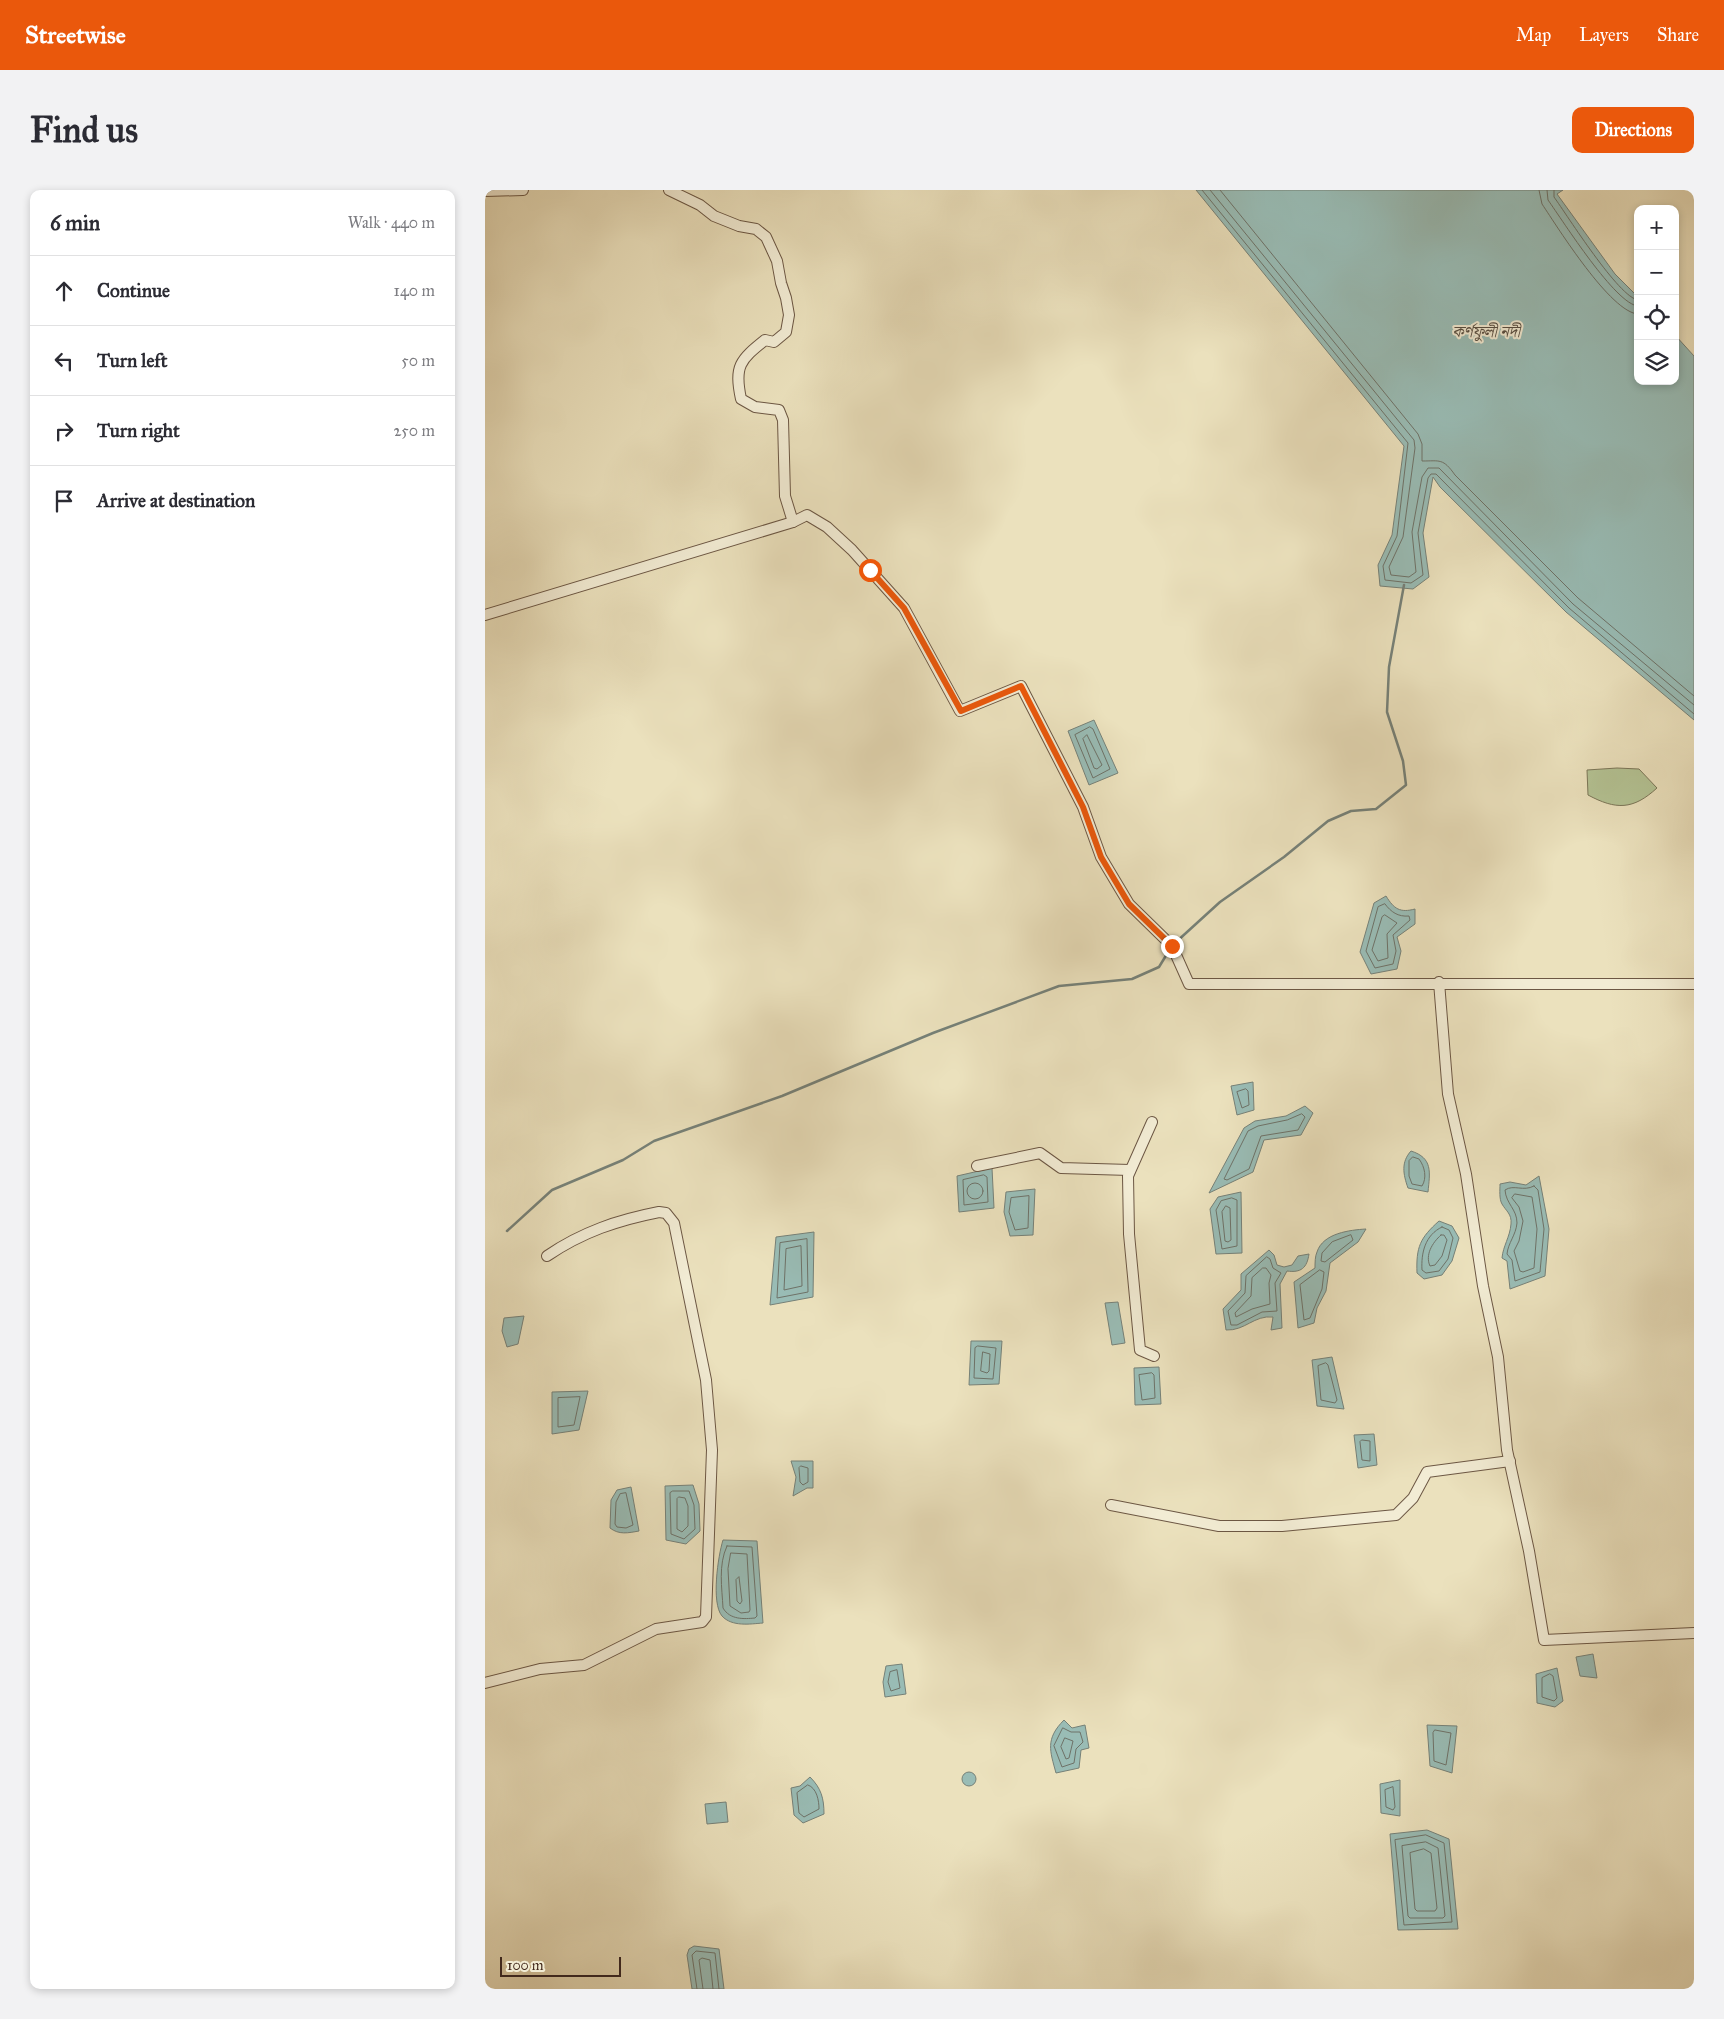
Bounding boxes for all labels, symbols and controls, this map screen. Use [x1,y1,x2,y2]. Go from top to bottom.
text: Streetwise [25,20,126,50]
text: Map [1516,24,1551,46]
text: Layers [1579,24,1629,46]
text: Share [1657,24,1699,46]
button: Directions [1572,107,1694,153]
text: Find us [30,109,138,152]
map controls [1634,205,1679,385]
button: + [1634,205,1679,250]
text: 6 min [50,210,100,236]
text: Walk · 440 m [348,213,435,232]
button: − [1634,250,1679,295]
icon: ahead [50,277,78,305]
text: Continue [97,279,170,302]
text: 140 m [394,281,435,300]
button: locate [1634,295,1679,340]
water label: কর্ণফুলী নদী [1452,322,1522,342]
button: layers [1634,340,1679,385]
icon: left [50,347,78,375]
text: Turn left [97,349,167,372]
text: 50 m [401,351,435,370]
icon: right [50,417,78,445]
text: Turn right [97,419,180,442]
text: 250 m [394,421,435,440]
icon: arrive [50,487,78,515]
text: Arrive at destination [97,489,255,512]
route start [859,559,882,582]
route end [1161,935,1184,958]
scale bar [500,1954,621,1977]
text: 100 m [507,1957,544,1974]

